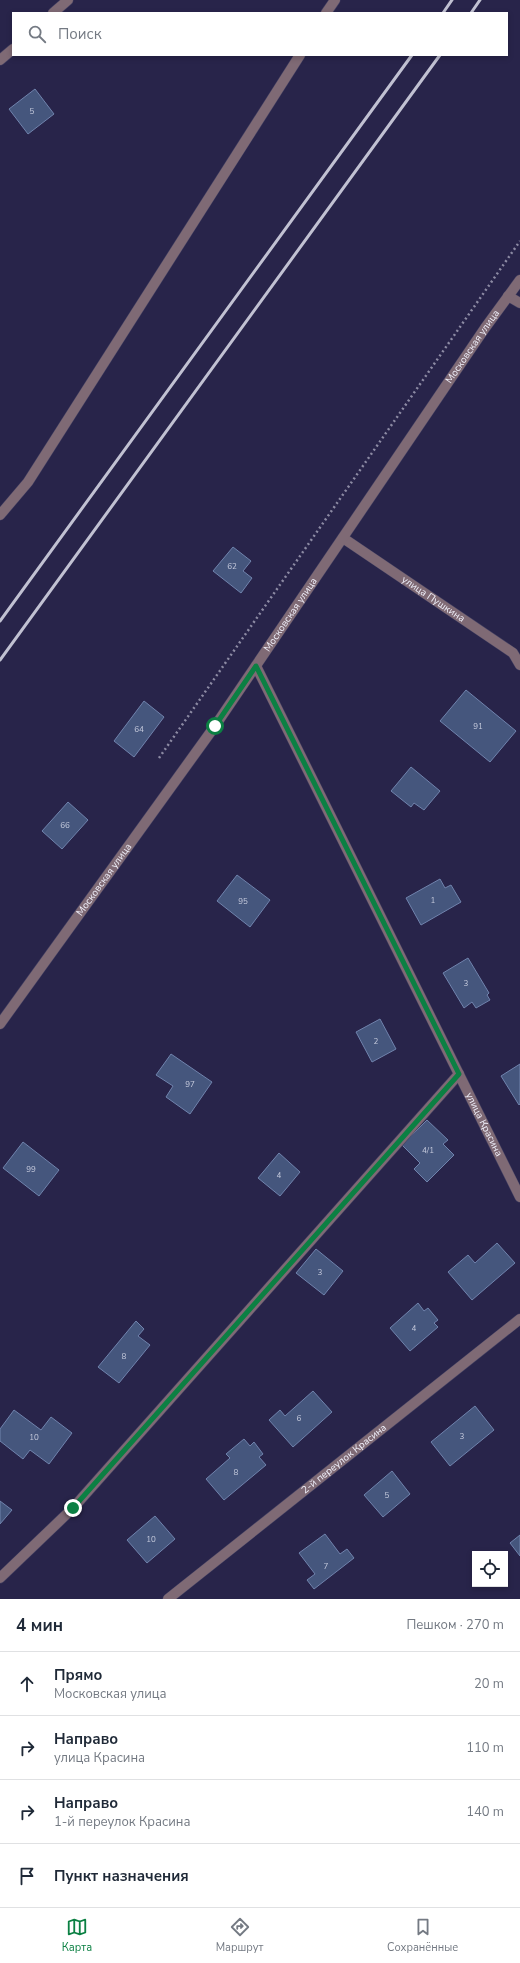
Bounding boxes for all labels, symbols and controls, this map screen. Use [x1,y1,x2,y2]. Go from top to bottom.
search box [12,12,508,56]
icon: search [26,23,48,45]
text: Поиск [58,24,102,44]
house number: 5 [30,106,35,117]
street label: Московская улица [442,307,503,386]
house number: 62 [227,561,237,572]
street label: улица Пушкина [399,573,468,626]
street label: Московская улица [260,575,321,654]
route start [206,717,224,735]
house number: 91 [473,721,483,732]
house number: 64 [134,724,144,735]
house number: 66 [60,820,70,831]
street label: Московская улица [73,840,135,919]
house number: 1 [431,895,436,906]
house number: 95 [238,896,248,907]
house number: 3 [464,978,469,989]
house number: 2 [374,1036,379,1047]
house number: 97 [185,1079,195,1090]
street label: улица Красина [462,1090,506,1159]
house number: 4/1 [422,1145,434,1156]
house number: 99 [26,1164,36,1175]
house number: 4 [277,1170,282,1181]
house number: 3 [318,1267,323,1278]
house number: 4 [412,1323,417,1334]
house number: 8 [122,1351,127,1362]
house number: 6 [297,1413,302,1424]
street label: 2-й переулок Красина [299,1421,390,1497]
house number: 3 [460,1431,465,1442]
house number: 10 [29,1432,39,1443]
house number: 8 [234,1467,239,1478]
house number: 5 [385,1490,390,1501]
route end [64,1499,82,1517]
house number: 10 [146,1534,156,1545]
map controls [472,1551,508,1587]
button: locate [472,1551,508,1587]
house number: 7 [324,1561,329,1572]
text: 4 мин [16,1614,63,1637]
text: Пешком · 270 m [406,1616,504,1634]
text: Прямо [54,1665,102,1685]
icon: ahead [16,1673,38,1695]
text: 20 m [474,1675,504,1693]
text: Московская улица [54,1685,167,1703]
text: Направо [54,1729,118,1749]
icon: right [16,1737,38,1759]
text: 110 m [466,1739,504,1757]
text: улица Красина [54,1749,145,1767]
text: Направо [54,1793,118,1813]
icon: right [16,1801,38,1823]
text: 140 m [466,1803,504,1821]
text: 1-й переулок Красина [54,1813,190,1831]
icon: arrive [16,1865,38,1887]
text: Пункт назначения [54,1866,189,1886]
tab: Карта [62,1916,92,1955]
tab: Маршрут [216,1916,264,1955]
tab: Сохранённые [387,1916,458,1955]

